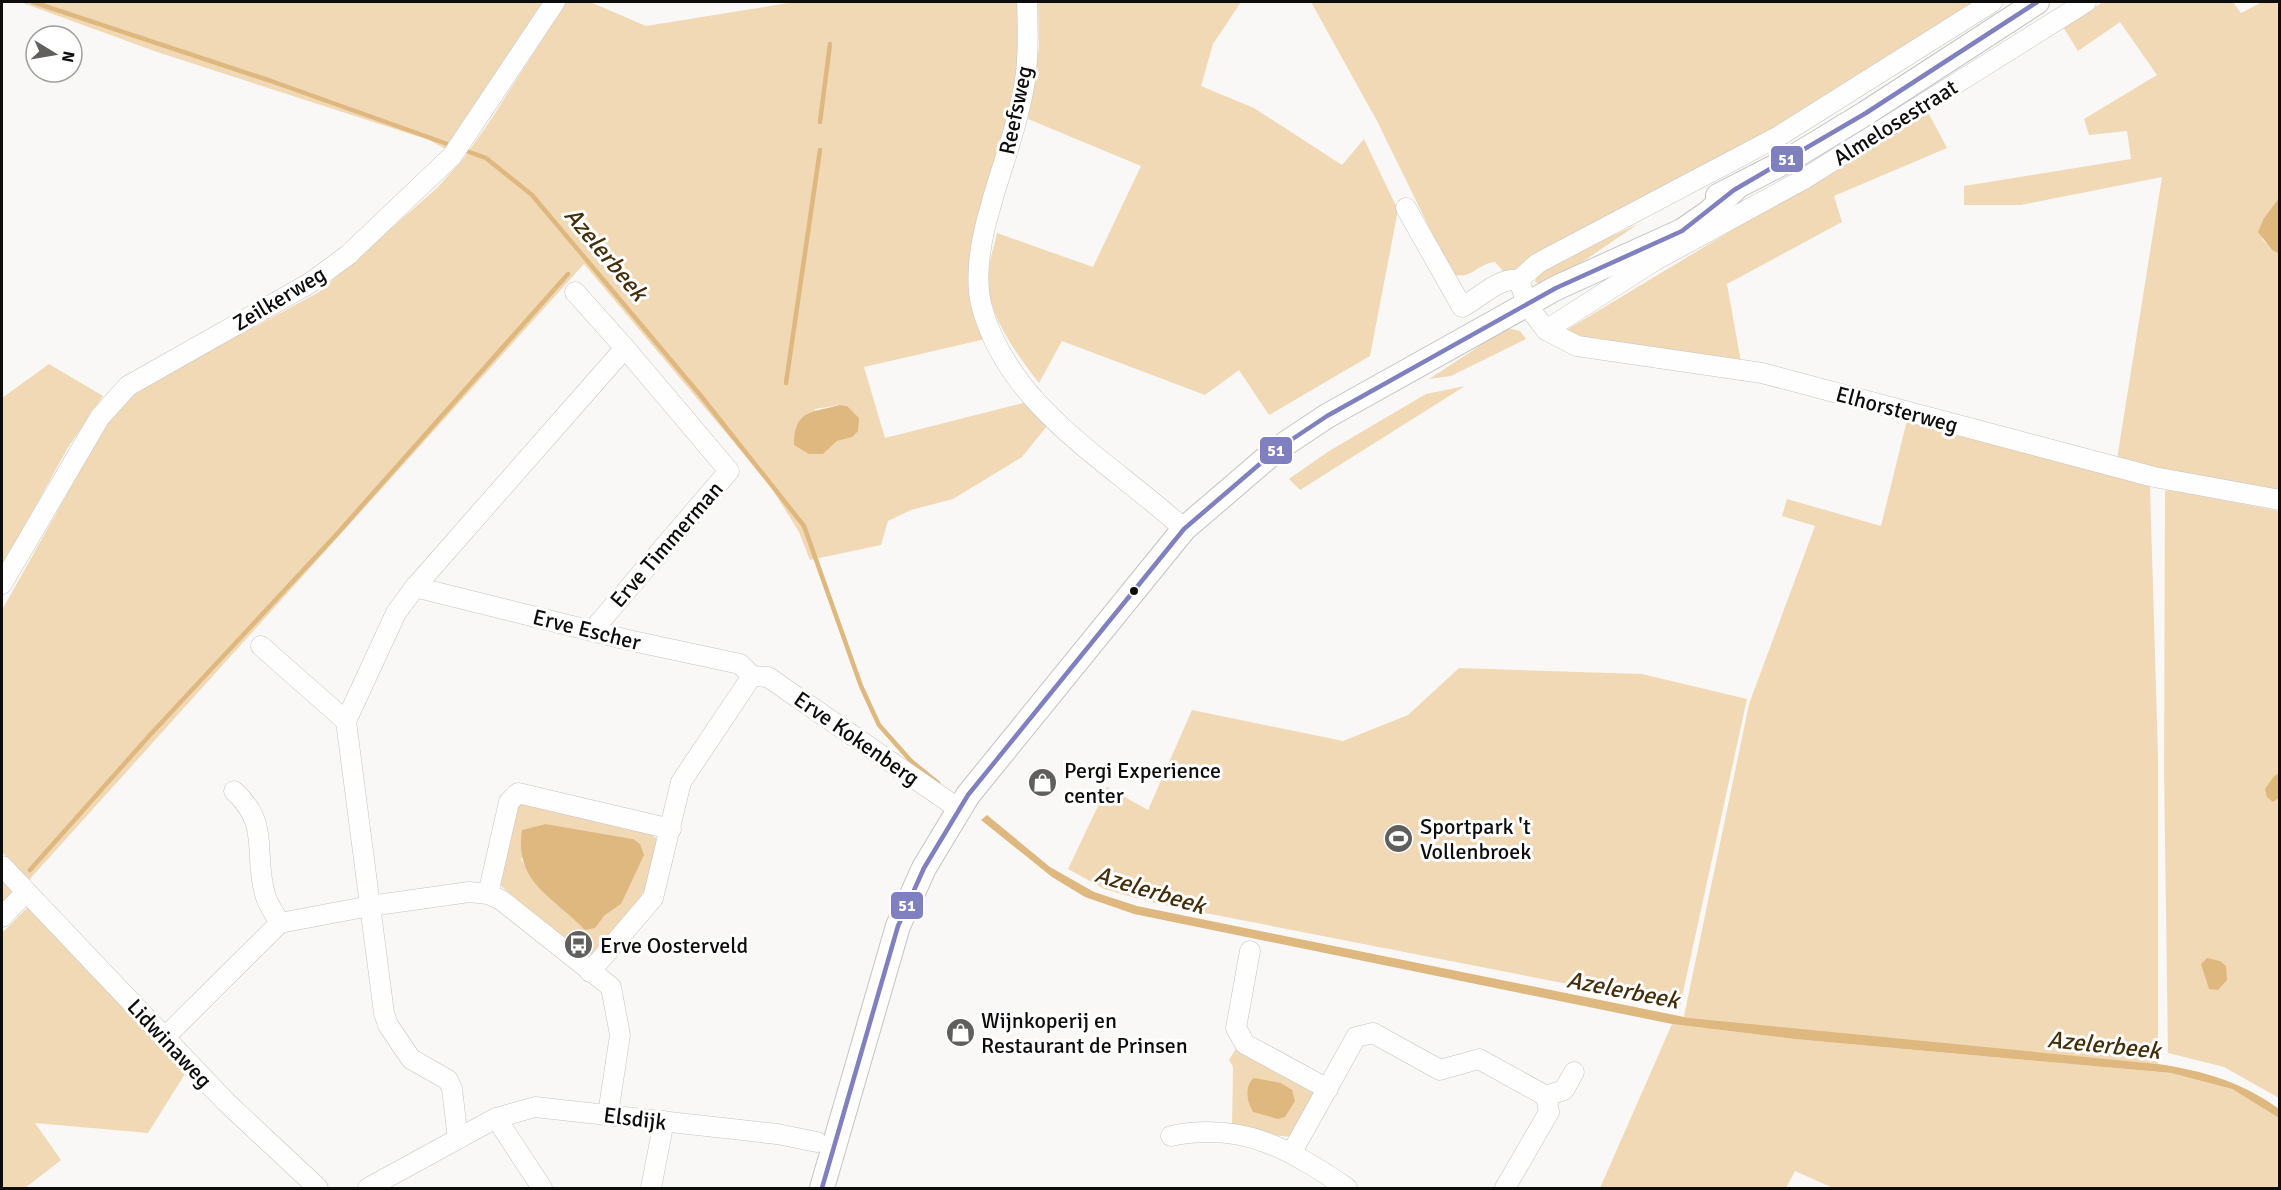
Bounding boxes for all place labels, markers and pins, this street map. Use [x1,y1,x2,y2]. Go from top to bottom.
unlabelled marker [1128,585,1140,597]
place label: Pergi Experience center [1064,757,1221,809]
shop icon: Pergi Experience center [1027,767,1059,799]
place label: Sportpark 't Vollenbroek [1420,813,1531,865]
sports icon: Sportpark 't Vollenbroek [1383,823,1415,855]
bus stop icon: Erve Oosterveld [563,929,595,961]
place label: Erve Oosterveld [600,932,748,959]
place label: Wijnkoperij en Restaurant de Prinsen [981,1007,1188,1059]
shop icon: Wijnkoperij en Restaurant de Prinsen [944,1017,976,1049]

